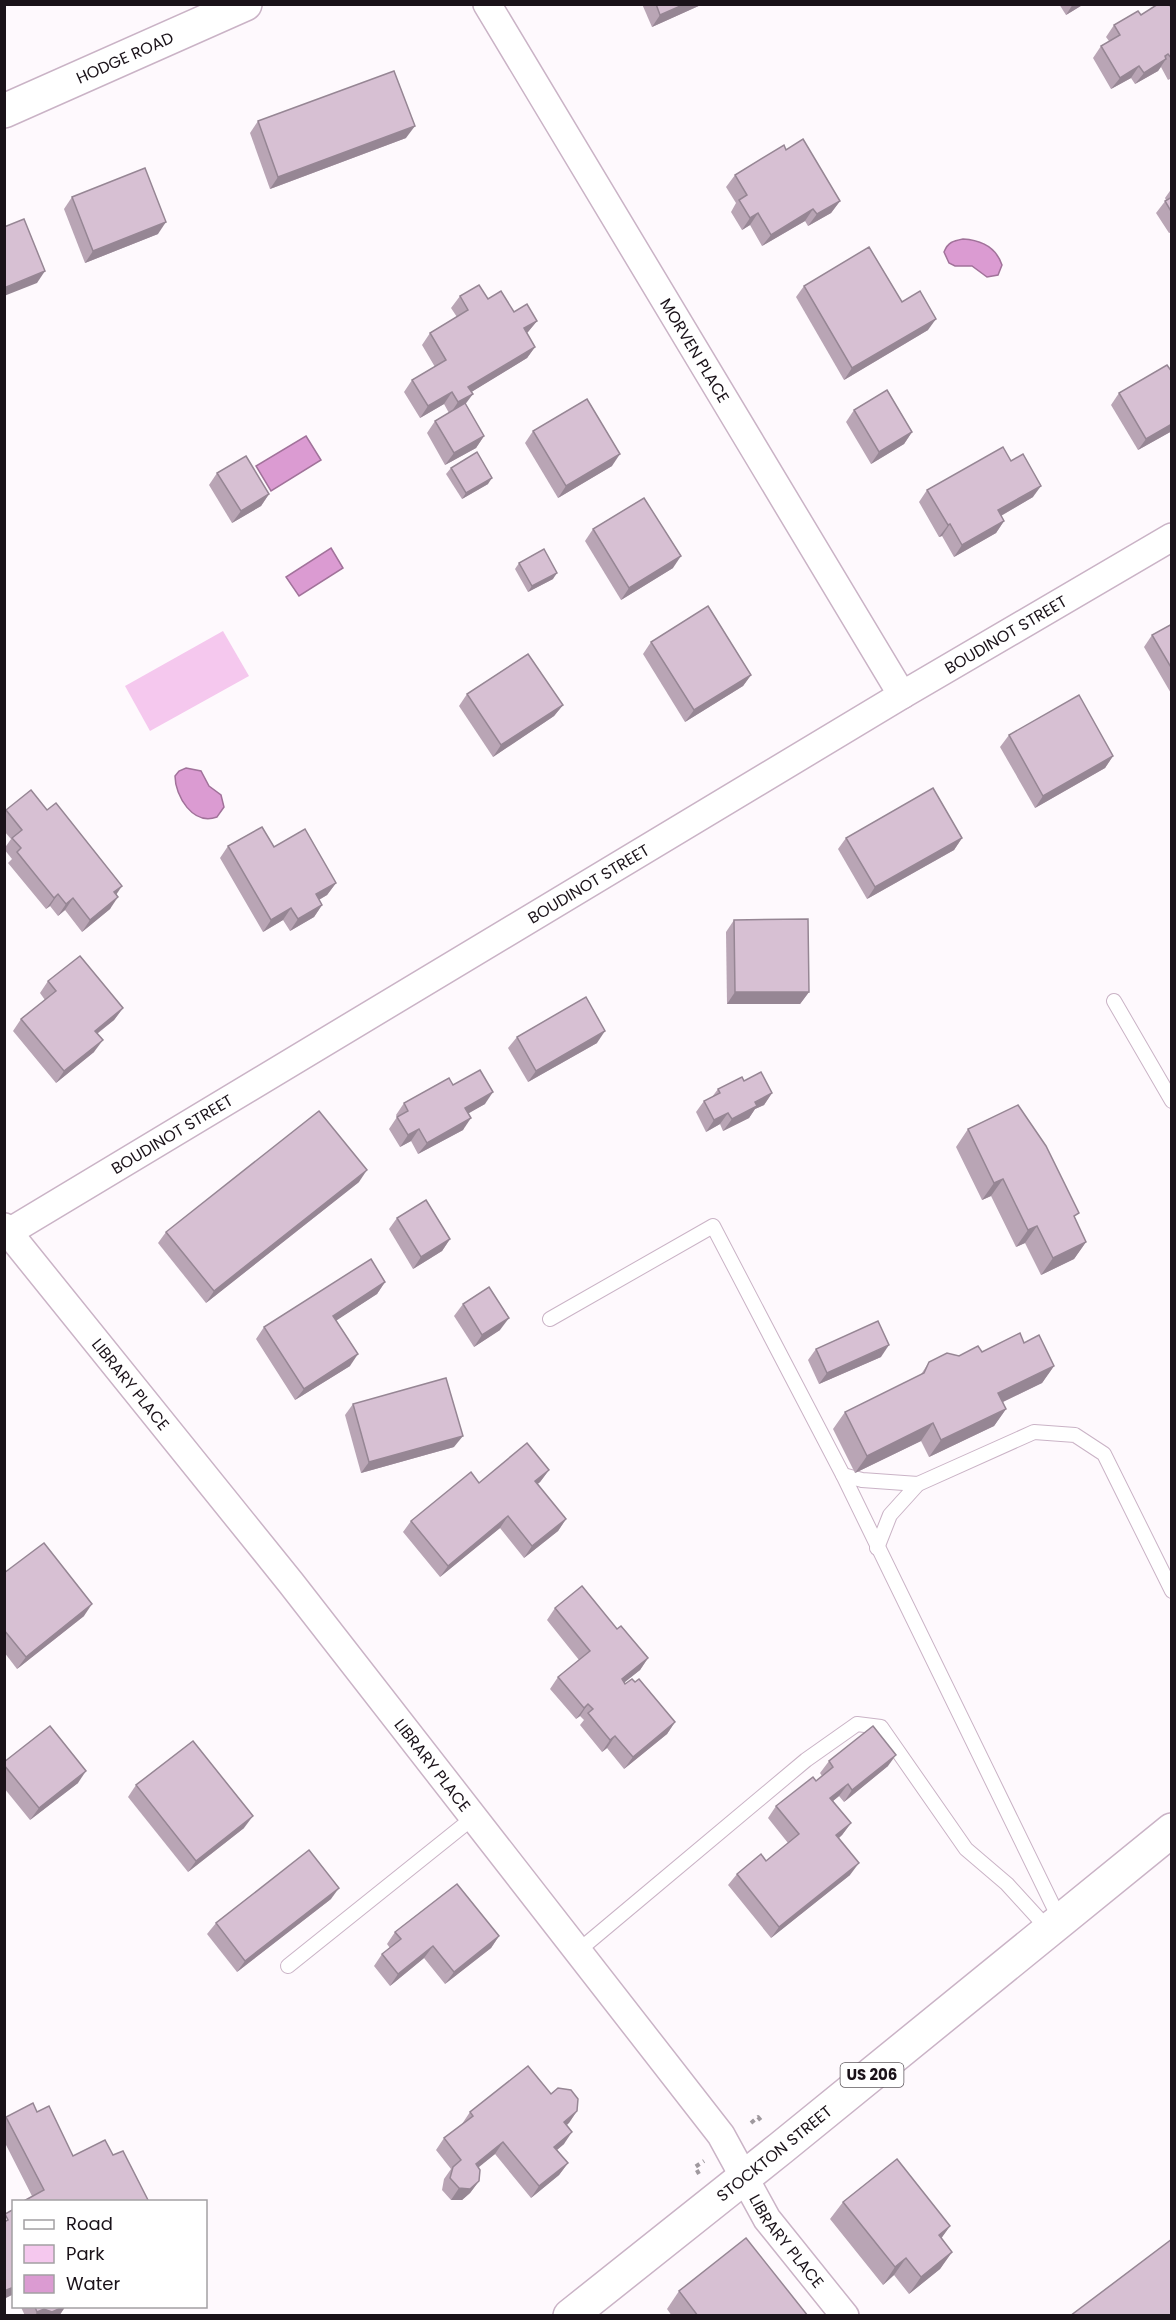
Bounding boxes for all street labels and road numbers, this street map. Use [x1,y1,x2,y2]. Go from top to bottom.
street label: HODGE ROAD [72,26,177,90]
street label: MORVEN PLACE [654,294,735,407]
street label: BOUDINOT STREET [940,590,1072,680]
street label: BOUDINOT STREET [523,838,654,929]
street label: BOUDINOT STREET [107,1089,237,1180]
street label: LIBRARY PLACE [86,1334,175,1435]
street label: LIBRARY PLACE [389,1714,476,1817]
road number: US 206 [840,2063,904,2087]
street label: STOCKTON STREET [712,2100,837,2207]
street label: LIBRARY PLACE [744,2190,829,2293]

